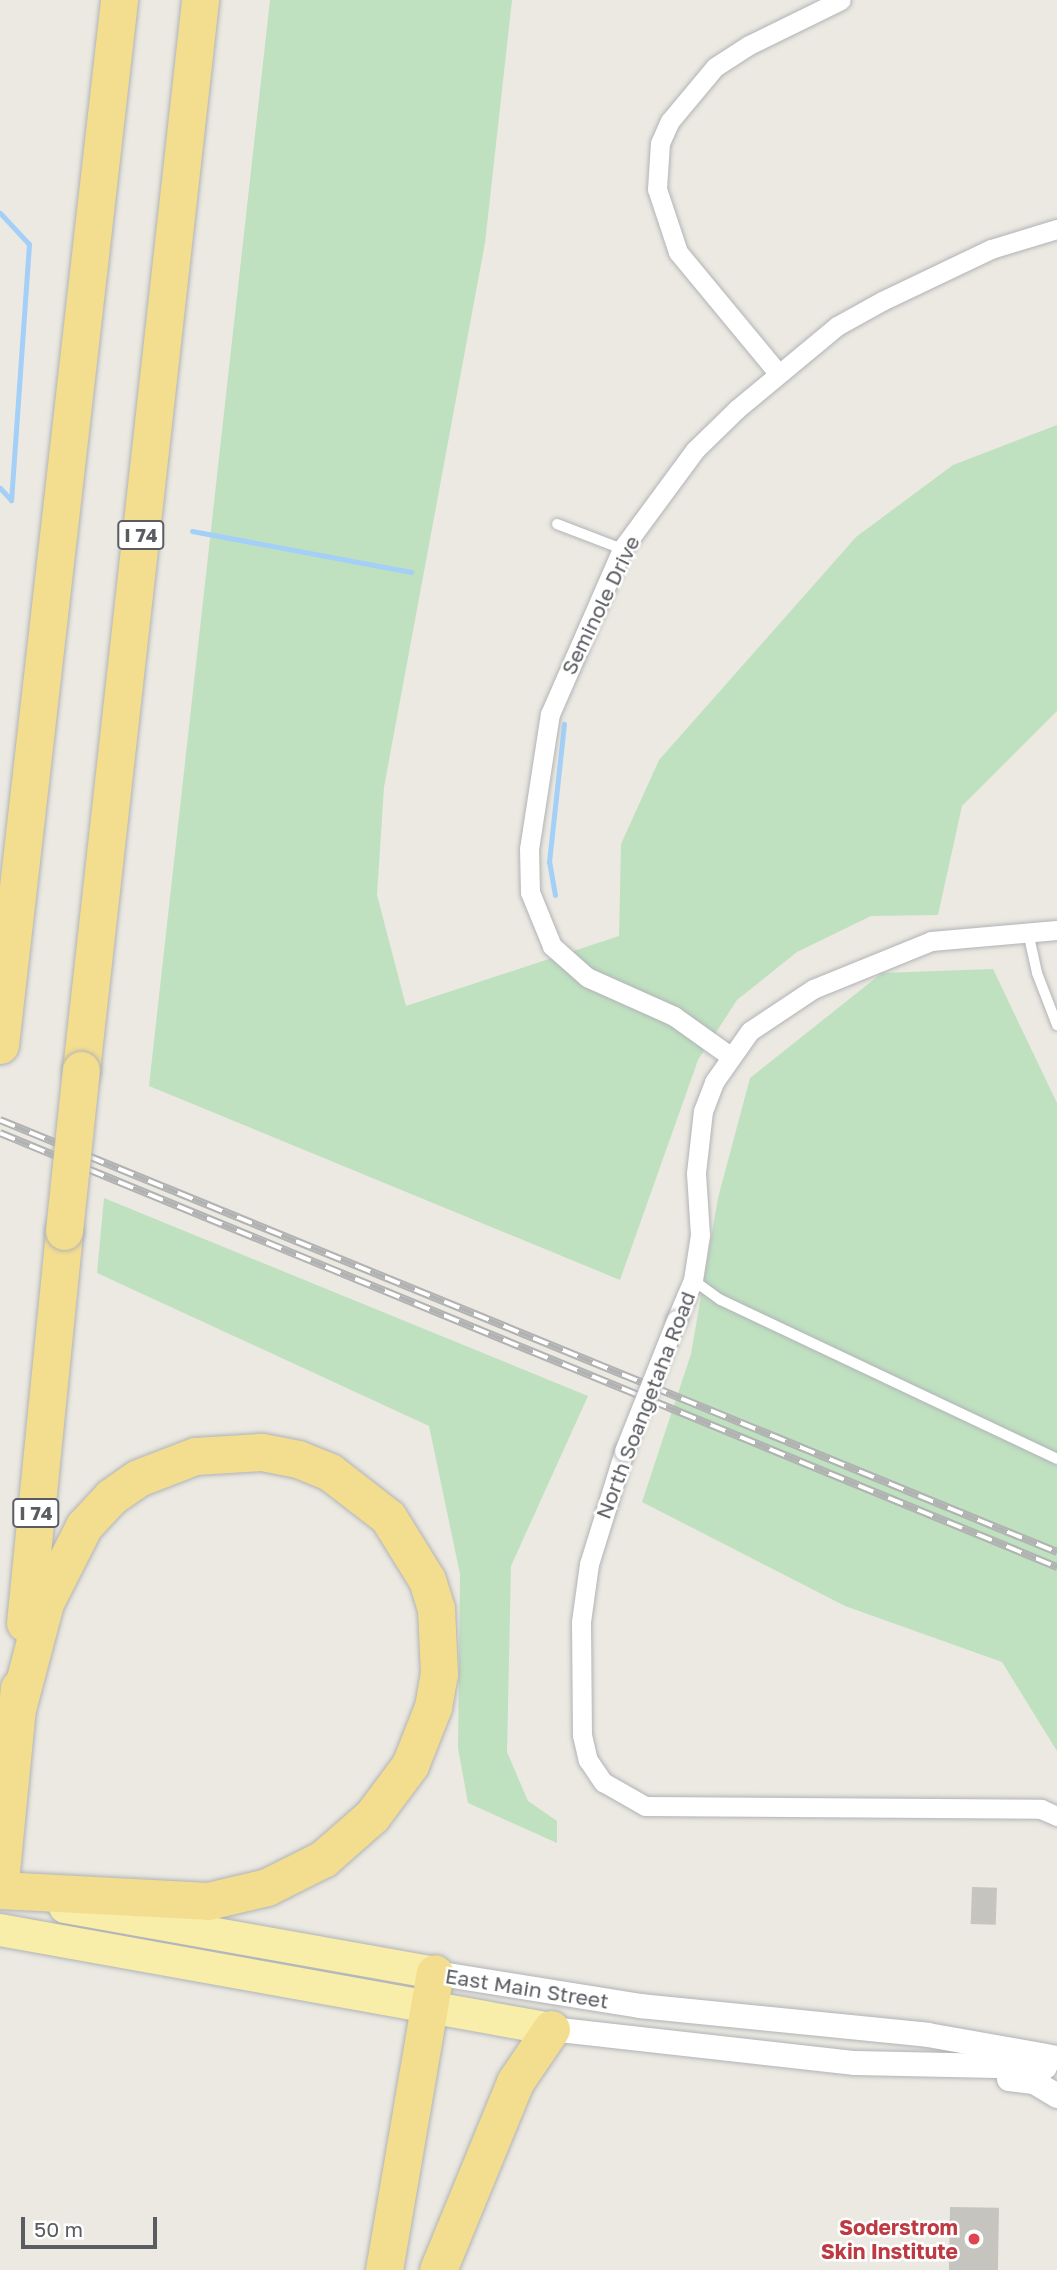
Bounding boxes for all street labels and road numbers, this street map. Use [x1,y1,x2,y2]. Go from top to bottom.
road number: I 74 [116,520,166,550]
street label: Seminole Drive [556,531,644,679]
street label: North Soangetaha Road [590,1288,700,1522]
road number: I 74 [12,1498,60,1528]
street label: East Main Street [443,1963,611,2013]

